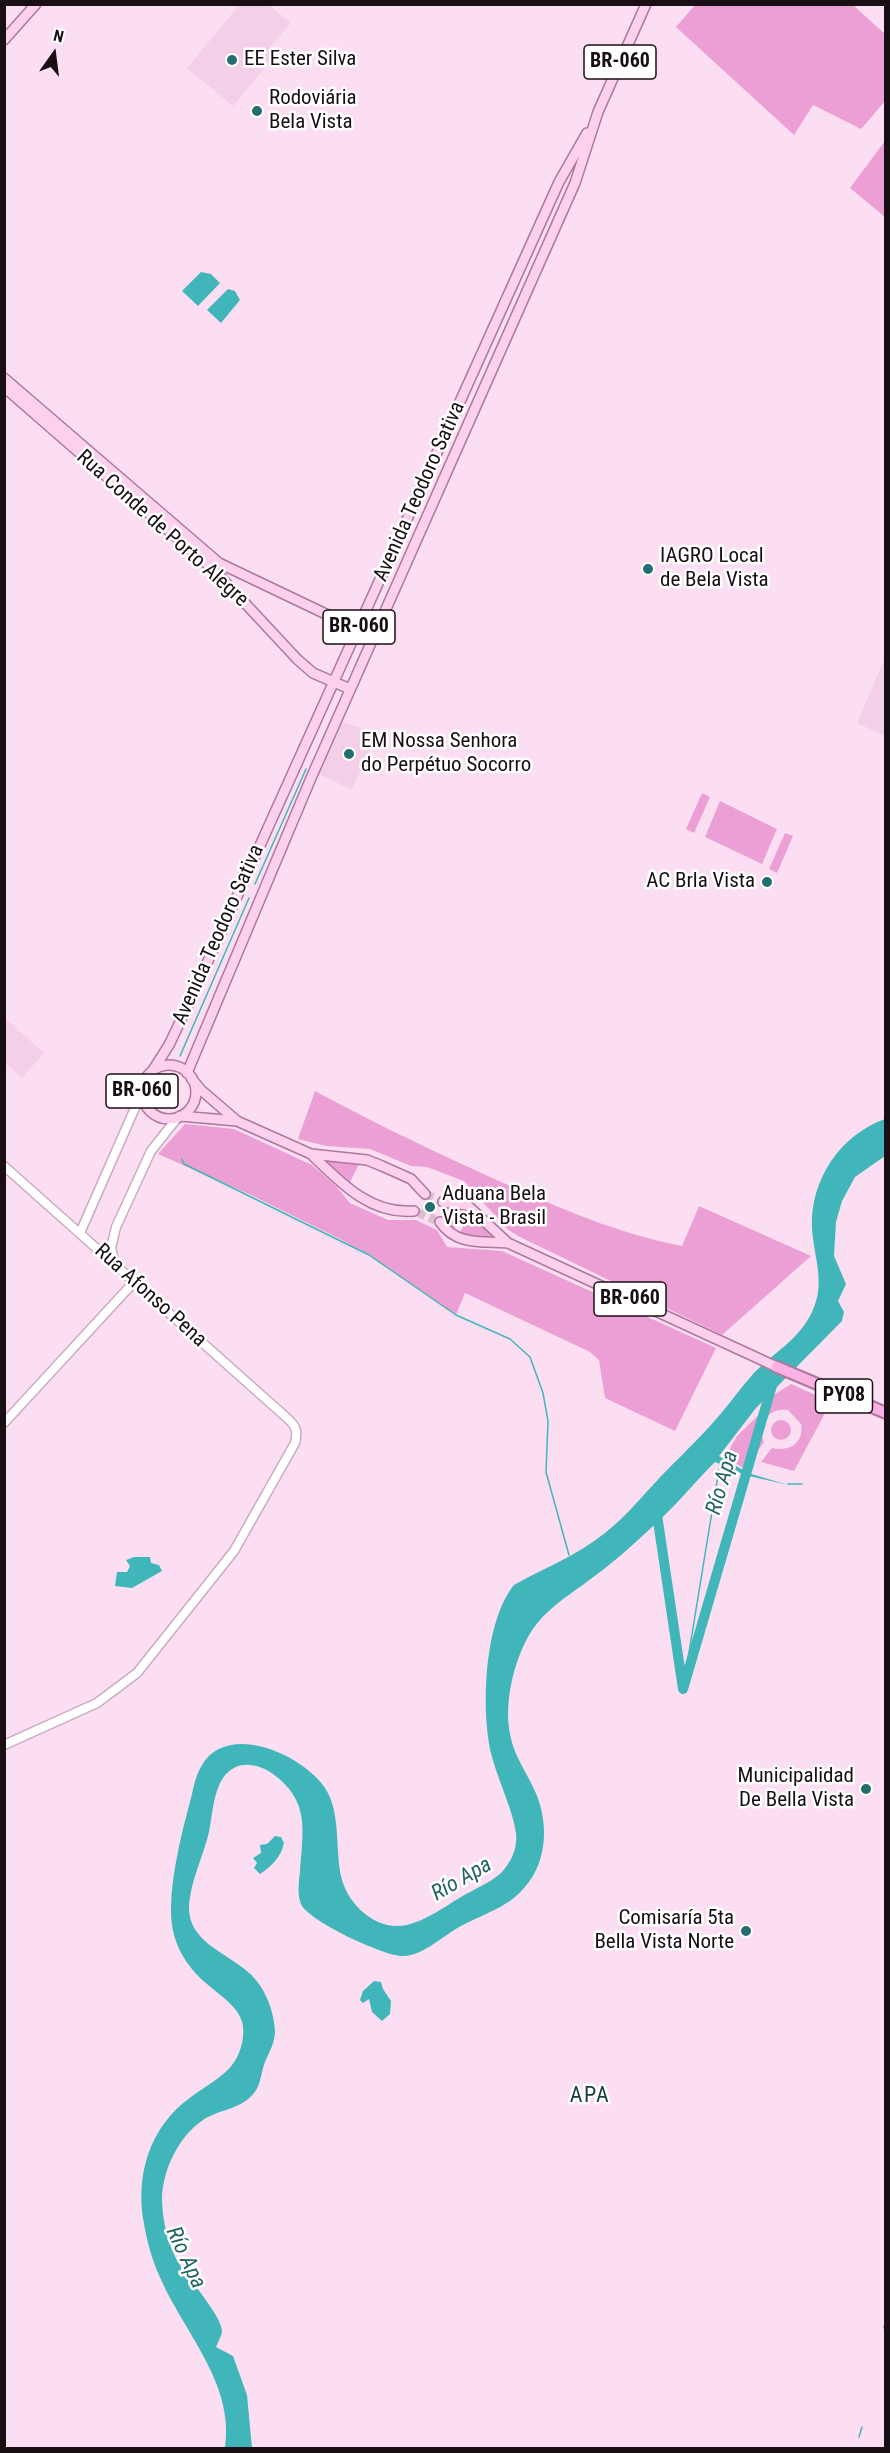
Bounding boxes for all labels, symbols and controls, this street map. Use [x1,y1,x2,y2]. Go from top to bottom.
north arrow [24,24,84,84]
text: N [51,26,66,46]
road number: BR-060 [584,45,656,79]
place label: EE Ester Silva [244,47,356,73]
marker: EE Ester Silva [225,53,239,67]
place label: Rodoviária Bela Vista [269,86,357,136]
marker: Rodoviária Bela Vista [250,104,264,118]
street label: Avenida Teodoro Sativa [369,398,471,586]
street label: Rua Conde de Porto Alegre [71,445,253,613]
place label: IAGRO Local de Bela Vista [660,544,769,594]
marker: IAGRO Local de Bela Vista [641,562,655,576]
road number: BR-060 [323,610,395,644]
place label: EM Nossa Senhora do Perpétuo Socorro [361,729,531,779]
marker: EM Nossa Senhora do Perpétuo Socorro [342,747,356,761]
street label: Avenida Teodoro Sativa [168,841,270,1029]
place label: AC Brla Vista [646,869,755,895]
marker: AC Brla Vista [760,875,774,889]
road number: BR-060 [106,1074,178,1108]
place label: Aduana Bela Vista - Brasil [442,1182,546,1232]
marker: Aduana Bela Vista - Brasil [423,1200,437,1214]
street label: Rua Afonso Pena [89,1239,211,1353]
road number: BR-060 [594,1282,666,1316]
road number: PY08 [816,1379,872,1413]
water label: Río Apa [701,1448,745,1518]
place label: Municipalidad De Bella Vista [738,1764,854,1814]
marker: Municipalidad De Bella Vista [859,1782,873,1796]
water label: Río Apa [427,1852,497,1908]
place label: Comisaría 5ta Bella Vista Norte [594,1906,734,1956]
marker: Comisaría 5ta Bella Vista Norte [739,1924,753,1938]
district label: APA [570,2083,610,2109]
water label: Río Apa [159,2223,211,2293]

